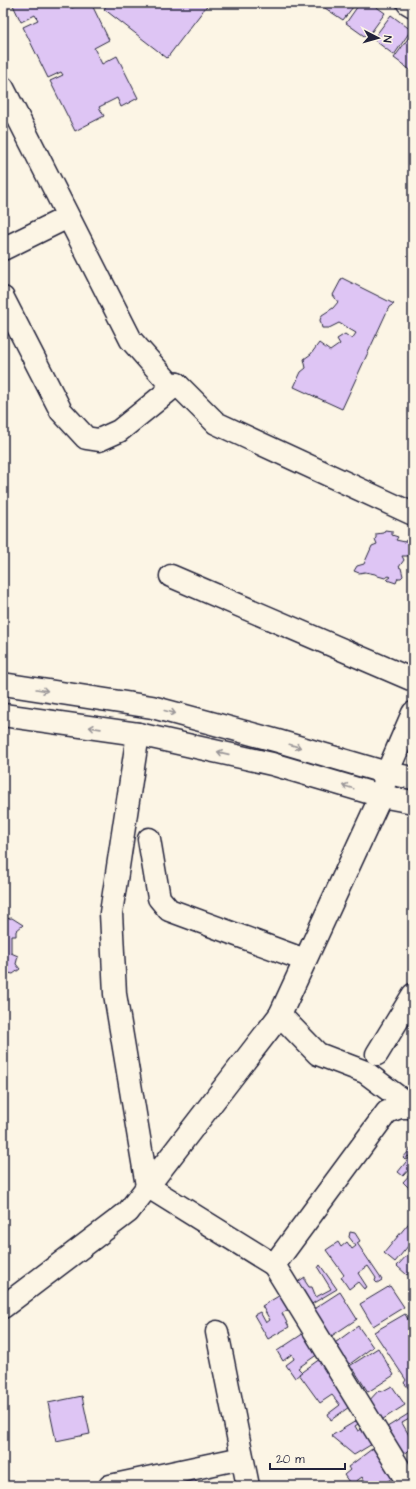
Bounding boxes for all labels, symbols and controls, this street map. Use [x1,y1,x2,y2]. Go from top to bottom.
north arrow [358,18,398,58]
text: N [380,35,395,43]
one-way arrow [35,686,48,694]
one-way arrow [163,708,176,716]
one-way arrow [89,724,102,732]
one-way arrow [288,743,301,750]
one-way arrow [216,748,229,756]
one-way arrow [342,783,355,790]
scale bar [270,1445,345,1471]
text: 20 m [276,1451,305,1468]

